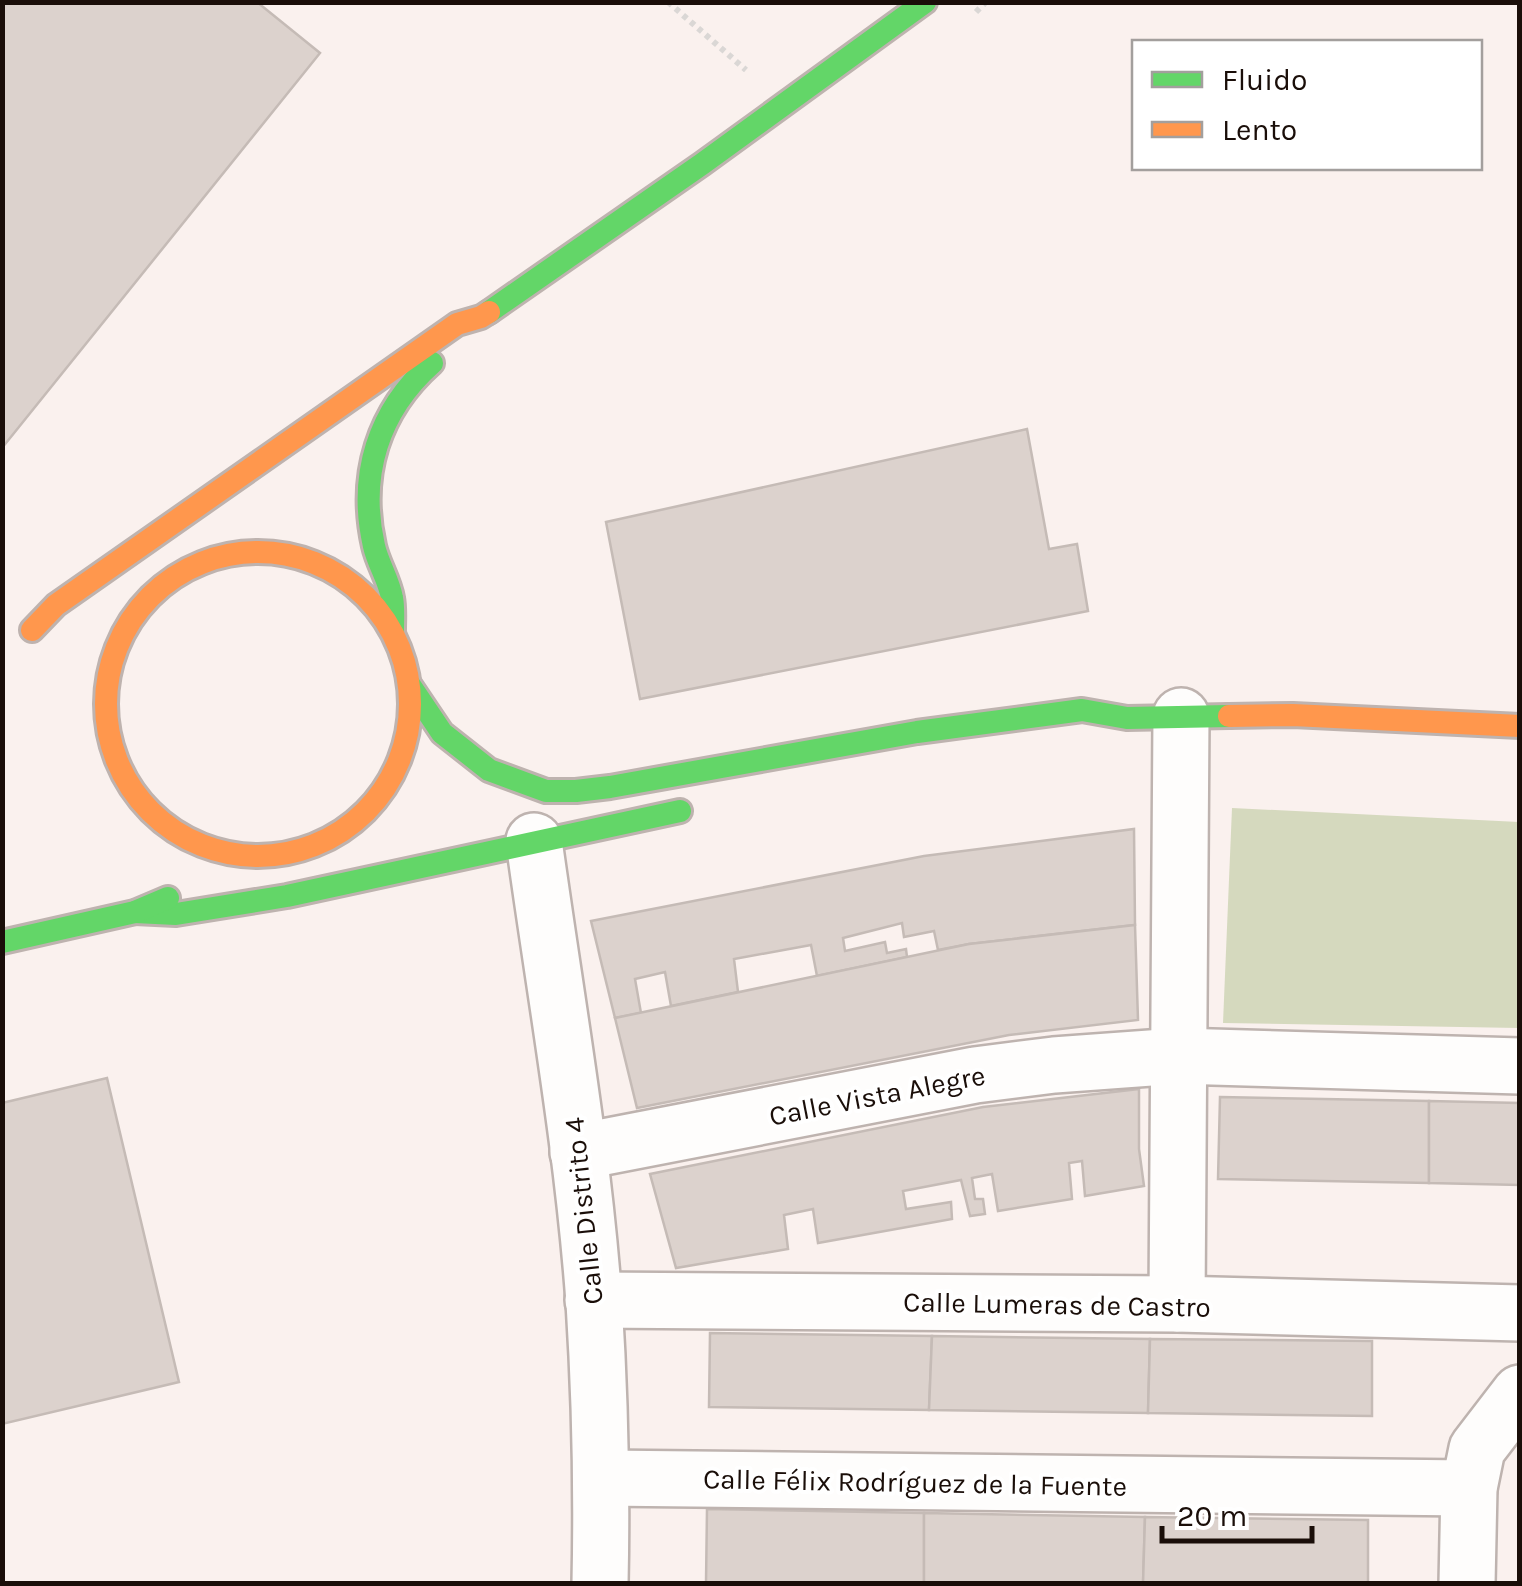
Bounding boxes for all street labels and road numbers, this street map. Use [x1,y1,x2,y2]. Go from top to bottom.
street label: Calle Vista Alegre [766,1058,988,1133]
street label: Calle Distrito 4 [557,1115,610,1306]
street label: Calle Lumeras de Castro [903,1285,1211,1324]
street label: Calle Félix Rodríguez de la Fuente [703,1462,1127,1503]

